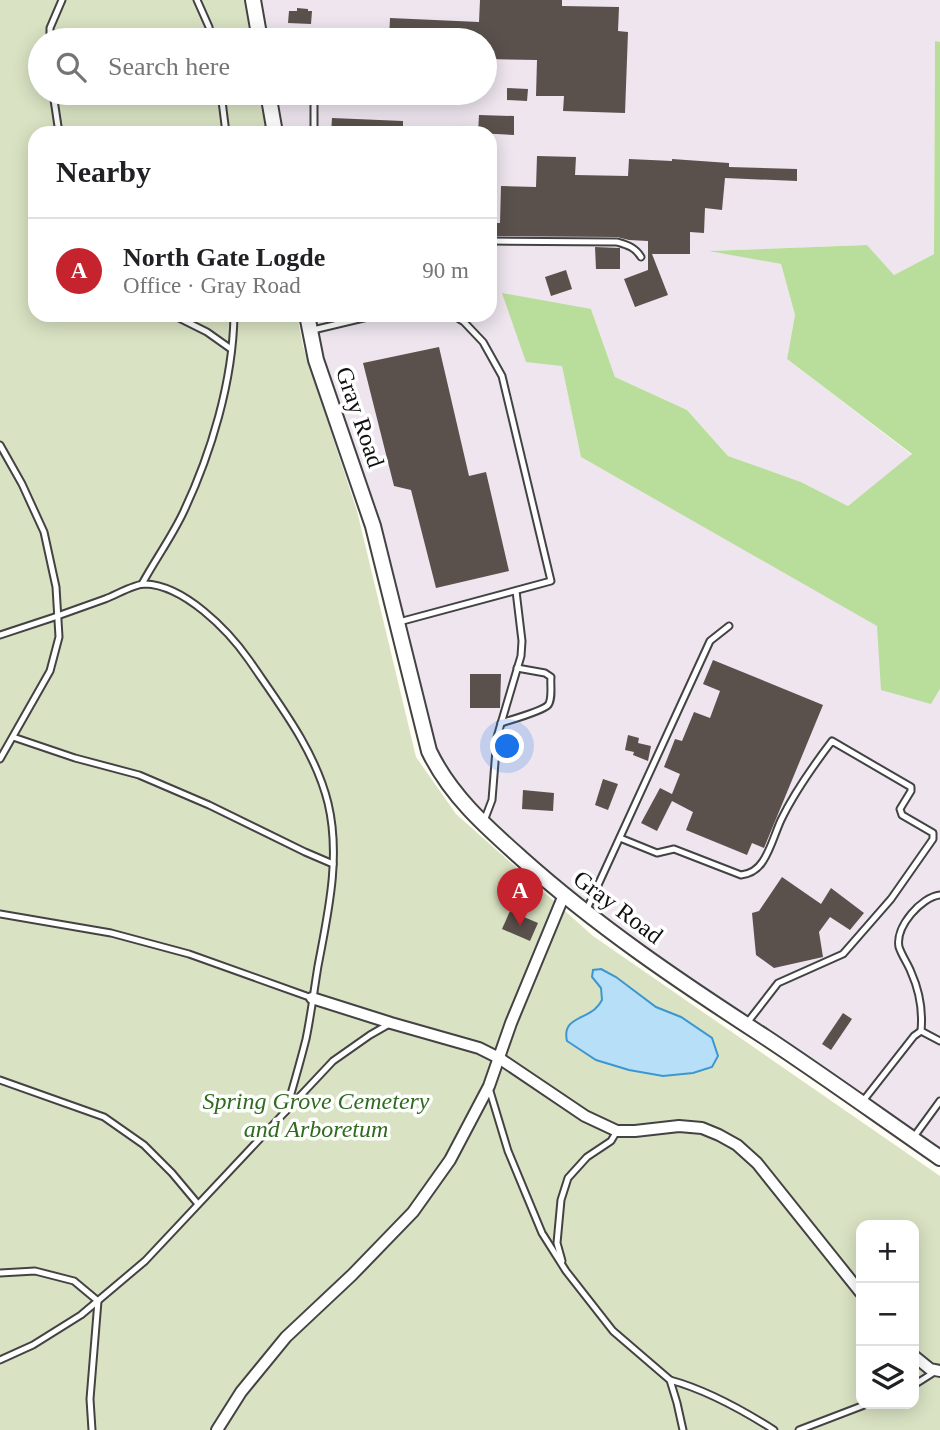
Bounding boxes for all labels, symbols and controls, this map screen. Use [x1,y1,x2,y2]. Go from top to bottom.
search box [28,28,497,105]
icon: search [52,48,90,86]
text: Search here [108,52,230,81]
text: Nearby [56,155,151,188]
text: North Gate Logde [123,243,325,272]
text: A [71,258,87,283]
text: 90 m [422,258,469,283]
text: Office · Gray Road [123,273,301,298]
street label: Gray Road [331,363,389,471]
your location [490,729,524,763]
street label: Gray Road [568,865,668,949]
pin: A [497,868,543,926]
park label: Spring Grove Cemetery and Arboretum [202,1088,430,1142]
map controls [856,1220,919,1409]
button: + [856,1220,919,1283]
button: − [856,1283,919,1346]
button: layers [856,1346,919,1409]

